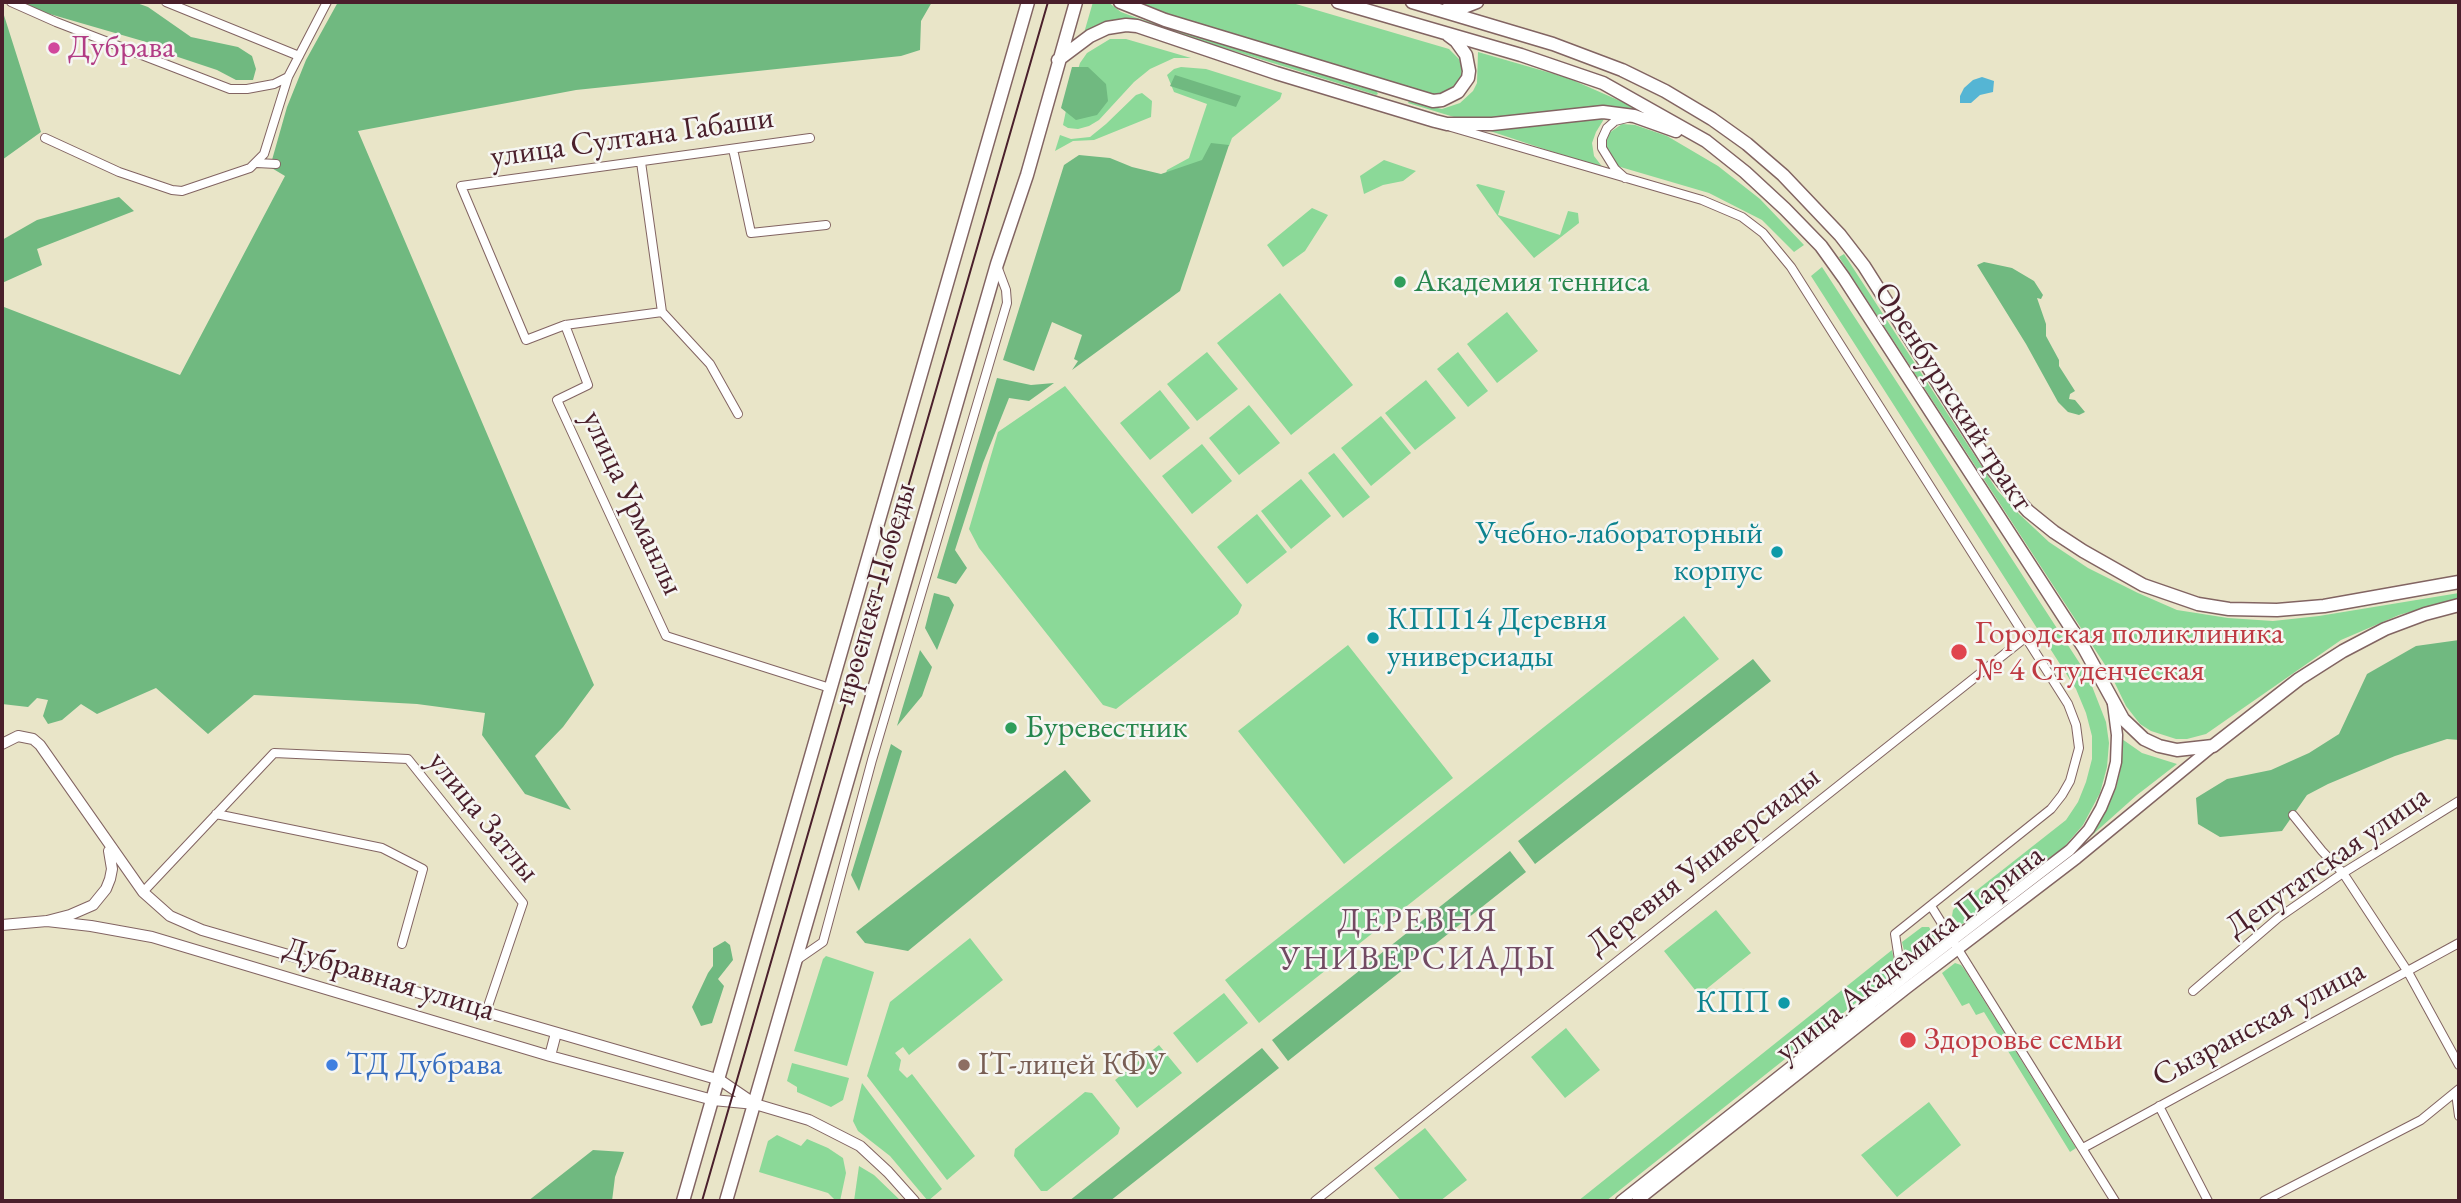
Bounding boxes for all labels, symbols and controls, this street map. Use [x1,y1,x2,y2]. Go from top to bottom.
place label: Дубрава [68,29,175,67]
marker: Дубрава [46,40,62,56]
street label: улица Султана Габаши [488,99,776,177]
place label: Академия тенниса [1414,263,1650,301]
marker: Академия тенниса [1392,274,1408,290]
street label: Оренбургский тракт [1865,276,2041,518]
street label: улица Урманлы [572,405,692,601]
street label: проспект Победы [825,479,925,709]
place label: Учебно-лабораторный корпус [1476,515,1763,590]
marker: Учебно-лабораторный корпус [1769,544,1785,560]
place label: КПП14 Деревня универсиады [1387,601,1607,676]
place label: Городская поликлиника № 4 Студенческая [1975,615,2284,690]
marker: КПП14 Деревня универсиады [1365,630,1381,646]
marker: Городская поликлиника № 4 Студенческая [1949,642,1969,662]
place label: Буревестник [1025,709,1188,747]
marker: Буревестник [1003,720,1019,736]
street label: улица Затлы [419,744,547,890]
street label: Деревня Универсиады [1580,758,1828,964]
street label: Депутатская улица [2219,778,2437,946]
street label: улица Академика Парина [1768,837,2052,1071]
district label: ДЕРЕВНЯ УНИВЕРСИАДЫ [1281,902,1555,980]
street label: Дубравная улица [279,930,499,1030]
street label: Сызранская улица [2146,952,2372,1096]
place label: КПП [1696,984,1770,1022]
marker: КПП [1776,995,1792,1011]
place label: Здоровье семьи [1924,1021,2123,1059]
marker: Здоровье семьи [1898,1030,1918,1050]
place label: ТД Дубрава [346,1046,502,1084]
place label: IT-лицей КФУ [978,1046,1166,1084]
marker: ТД Дубрава [324,1057,340,1073]
marker: IT-лицей КФУ [956,1057,972,1073]

